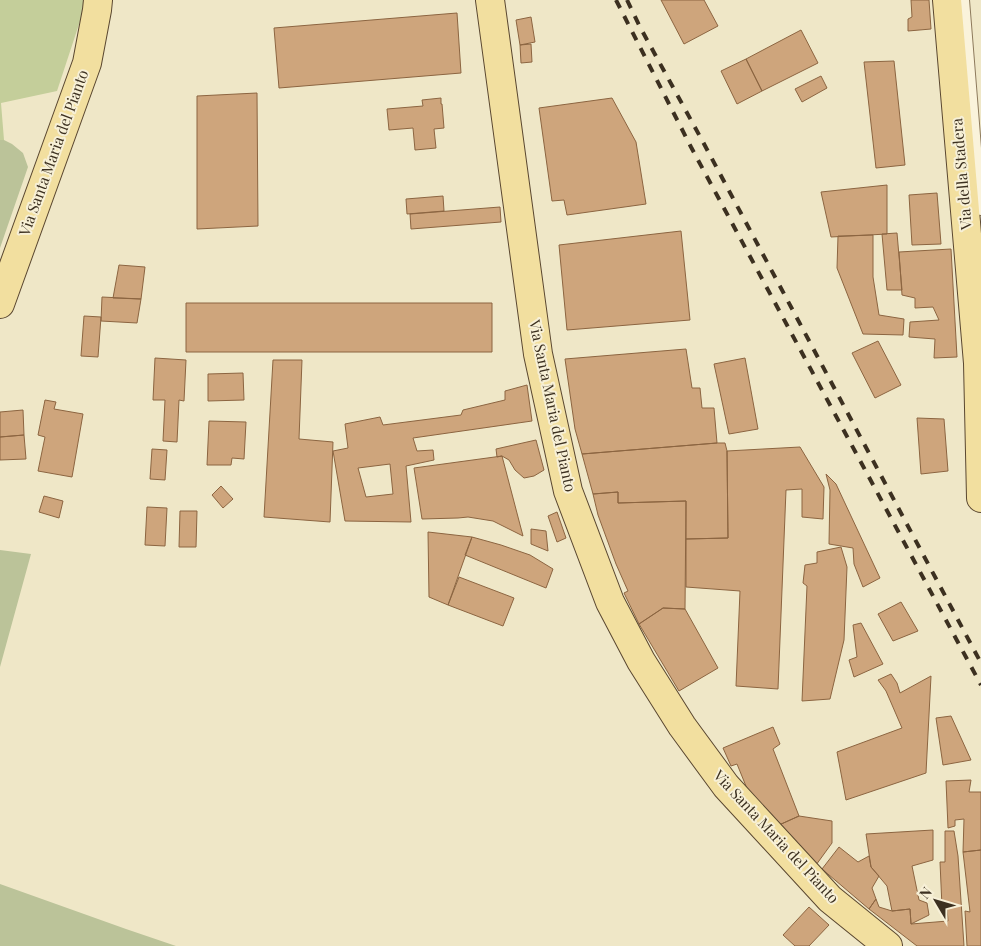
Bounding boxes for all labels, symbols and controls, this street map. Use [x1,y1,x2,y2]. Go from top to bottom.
street label: Via Santa Maria del Pianto [13,67,92,239]
street label: Via della Stadera [946,117,976,232]
street label: Via Santa Maria del Pianto [525,317,581,494]
street label: Via Santa Maria del Pianto [709,765,844,907]
north arrow [911,876,961,926]
text: N [915,883,936,903]

